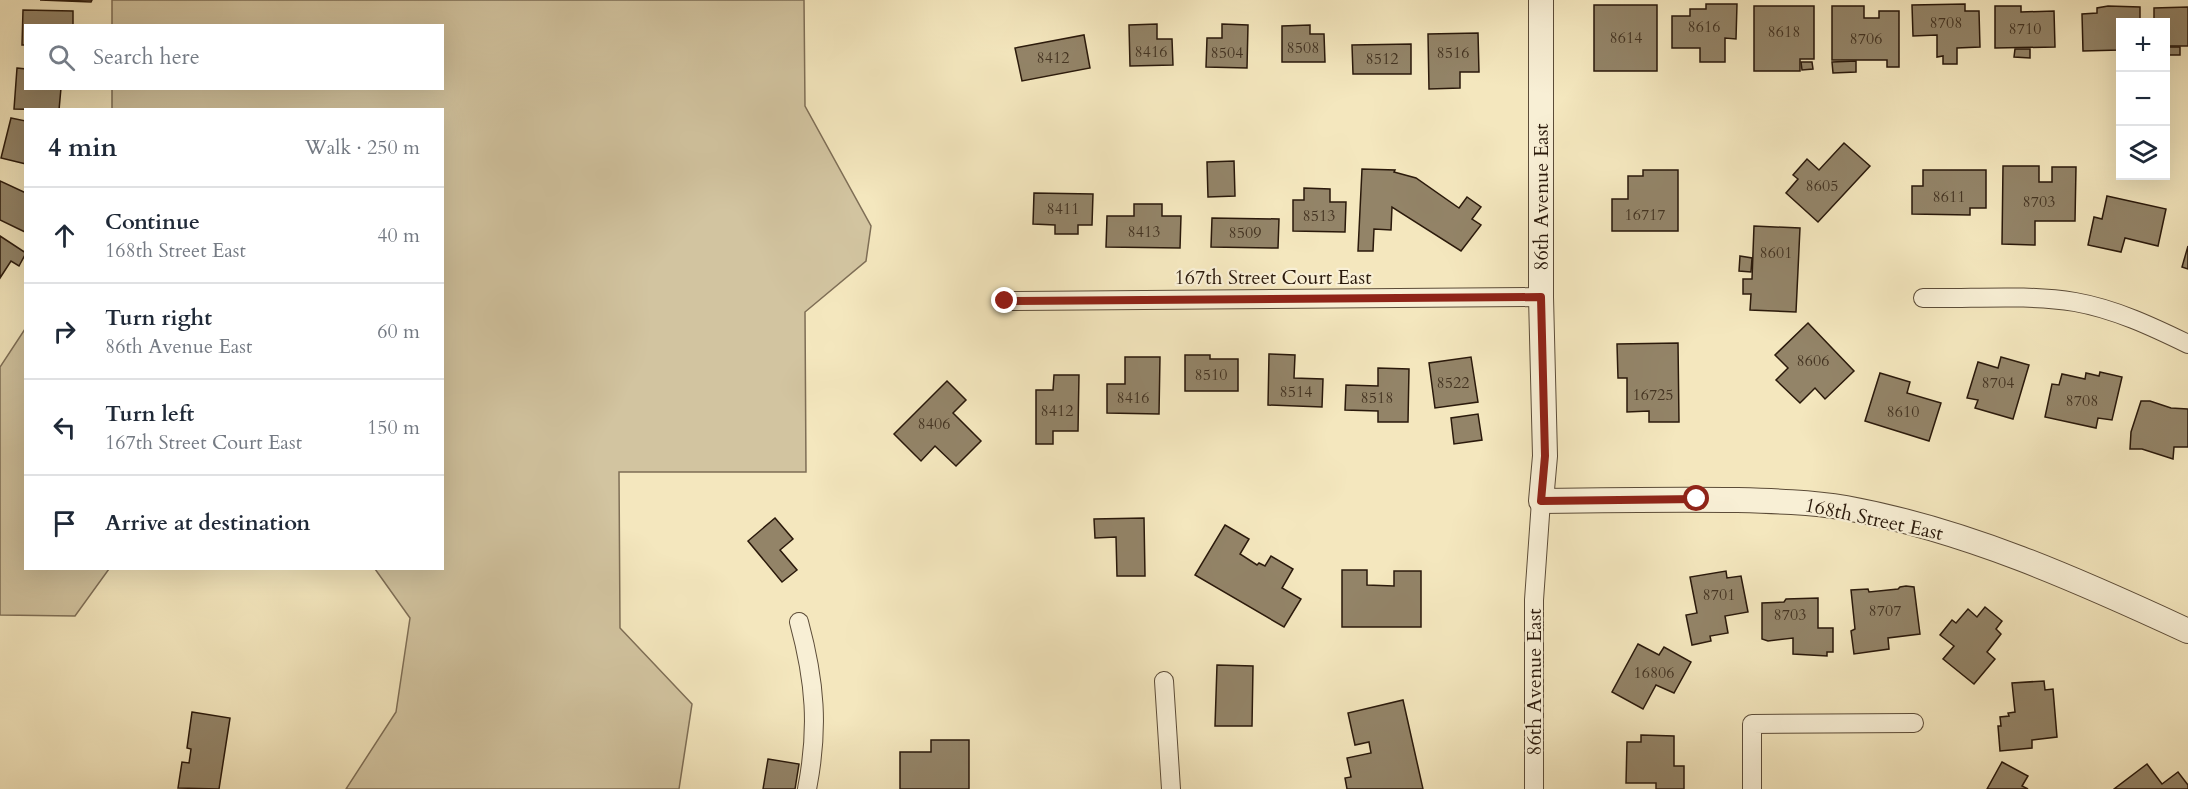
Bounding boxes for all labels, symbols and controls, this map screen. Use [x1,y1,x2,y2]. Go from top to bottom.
house number: 8708 [1930,12,1962,34]
house number: 8616 [1688,16,1720,38]
house number: 8710 [2009,18,2041,40]
map controls [2116,18,2170,180]
button: + [2116,18,2170,72]
house number: 8618 [1768,21,1800,43]
search box [24,24,444,90]
house number: 8614 [1610,27,1642,49]
house number: 8706 [1850,28,1882,50]
house number: 8508 [1287,37,1319,59]
icon: search [45,41,78,74]
house number: 8416 [1135,41,1167,63]
text: Search here [93,42,200,72]
house number: 8504 [1211,42,1243,64]
house number: 8516 [1437,42,1469,64]
house number: 8412 [1037,47,1069,69]
house number: 8512 [1366,48,1398,70]
button: − [2116,72,2170,126]
street label: 86th Avenue East [1528,123,1555,271]
button: layers [2116,126,2170,180]
text: 4 min [48,130,117,165]
text: Walk · 250 m [305,134,420,161]
house number: 8605 [1806,175,1838,197]
house number: 8611 [1933,186,1965,208]
house number: 8703 [2023,191,2055,213]
house number: 8411 [1047,198,1079,220]
house number: 16717 [1625,204,1665,226]
house number: 8513 [1303,205,1335,227]
text: Continue [105,207,200,237]
icon: ahead [48,219,81,252]
house number: 8413 [1128,221,1160,243]
text: 40 m [377,222,420,249]
house number: 8509 [1229,222,1261,244]
text: 168th Street East [105,237,246,264]
house number: 8601 [1760,242,1792,264]
street label: 167th Street Court East [1175,264,1372,291]
route end [991,287,1017,313]
text: Turn right [105,303,212,333]
icon: right [48,315,81,348]
text: 60 m [377,318,420,345]
text: 86th Avenue East [105,333,252,360]
house number: 8606 [1797,350,1829,372]
house number: 8510 [1195,364,1227,386]
house number: 8522 [1437,372,1469,394]
house number: 8704 [1982,372,2014,394]
house number: 8514 [1280,381,1312,403]
house number: 16725 [1633,384,1673,406]
house number: 8416 [1117,387,1149,409]
house number: 8518 [1361,387,1393,409]
house number: 8708 [2066,390,2098,412]
text: Turn left [105,399,194,429]
house number: 8412 [1041,400,1073,422]
house number: 8610 [1887,401,1919,423]
icon: left [48,411,81,444]
house number: 8406 [918,413,950,435]
text: 150 m [367,414,420,441]
text: 167th Street Court East [105,429,302,456]
route start [1683,485,1709,511]
street label: 168th Street East [1802,491,1946,547]
icon: arrive [48,507,81,540]
text: Arrive at destination [105,508,310,538]
house number: 8701 [1703,584,1735,606]
house number: 8707 [1869,600,1901,622]
house number: 8703 [1774,604,1806,626]
street label: 86th Avenue East [1521,608,1548,756]
house number: 16806 [1634,662,1674,684]

